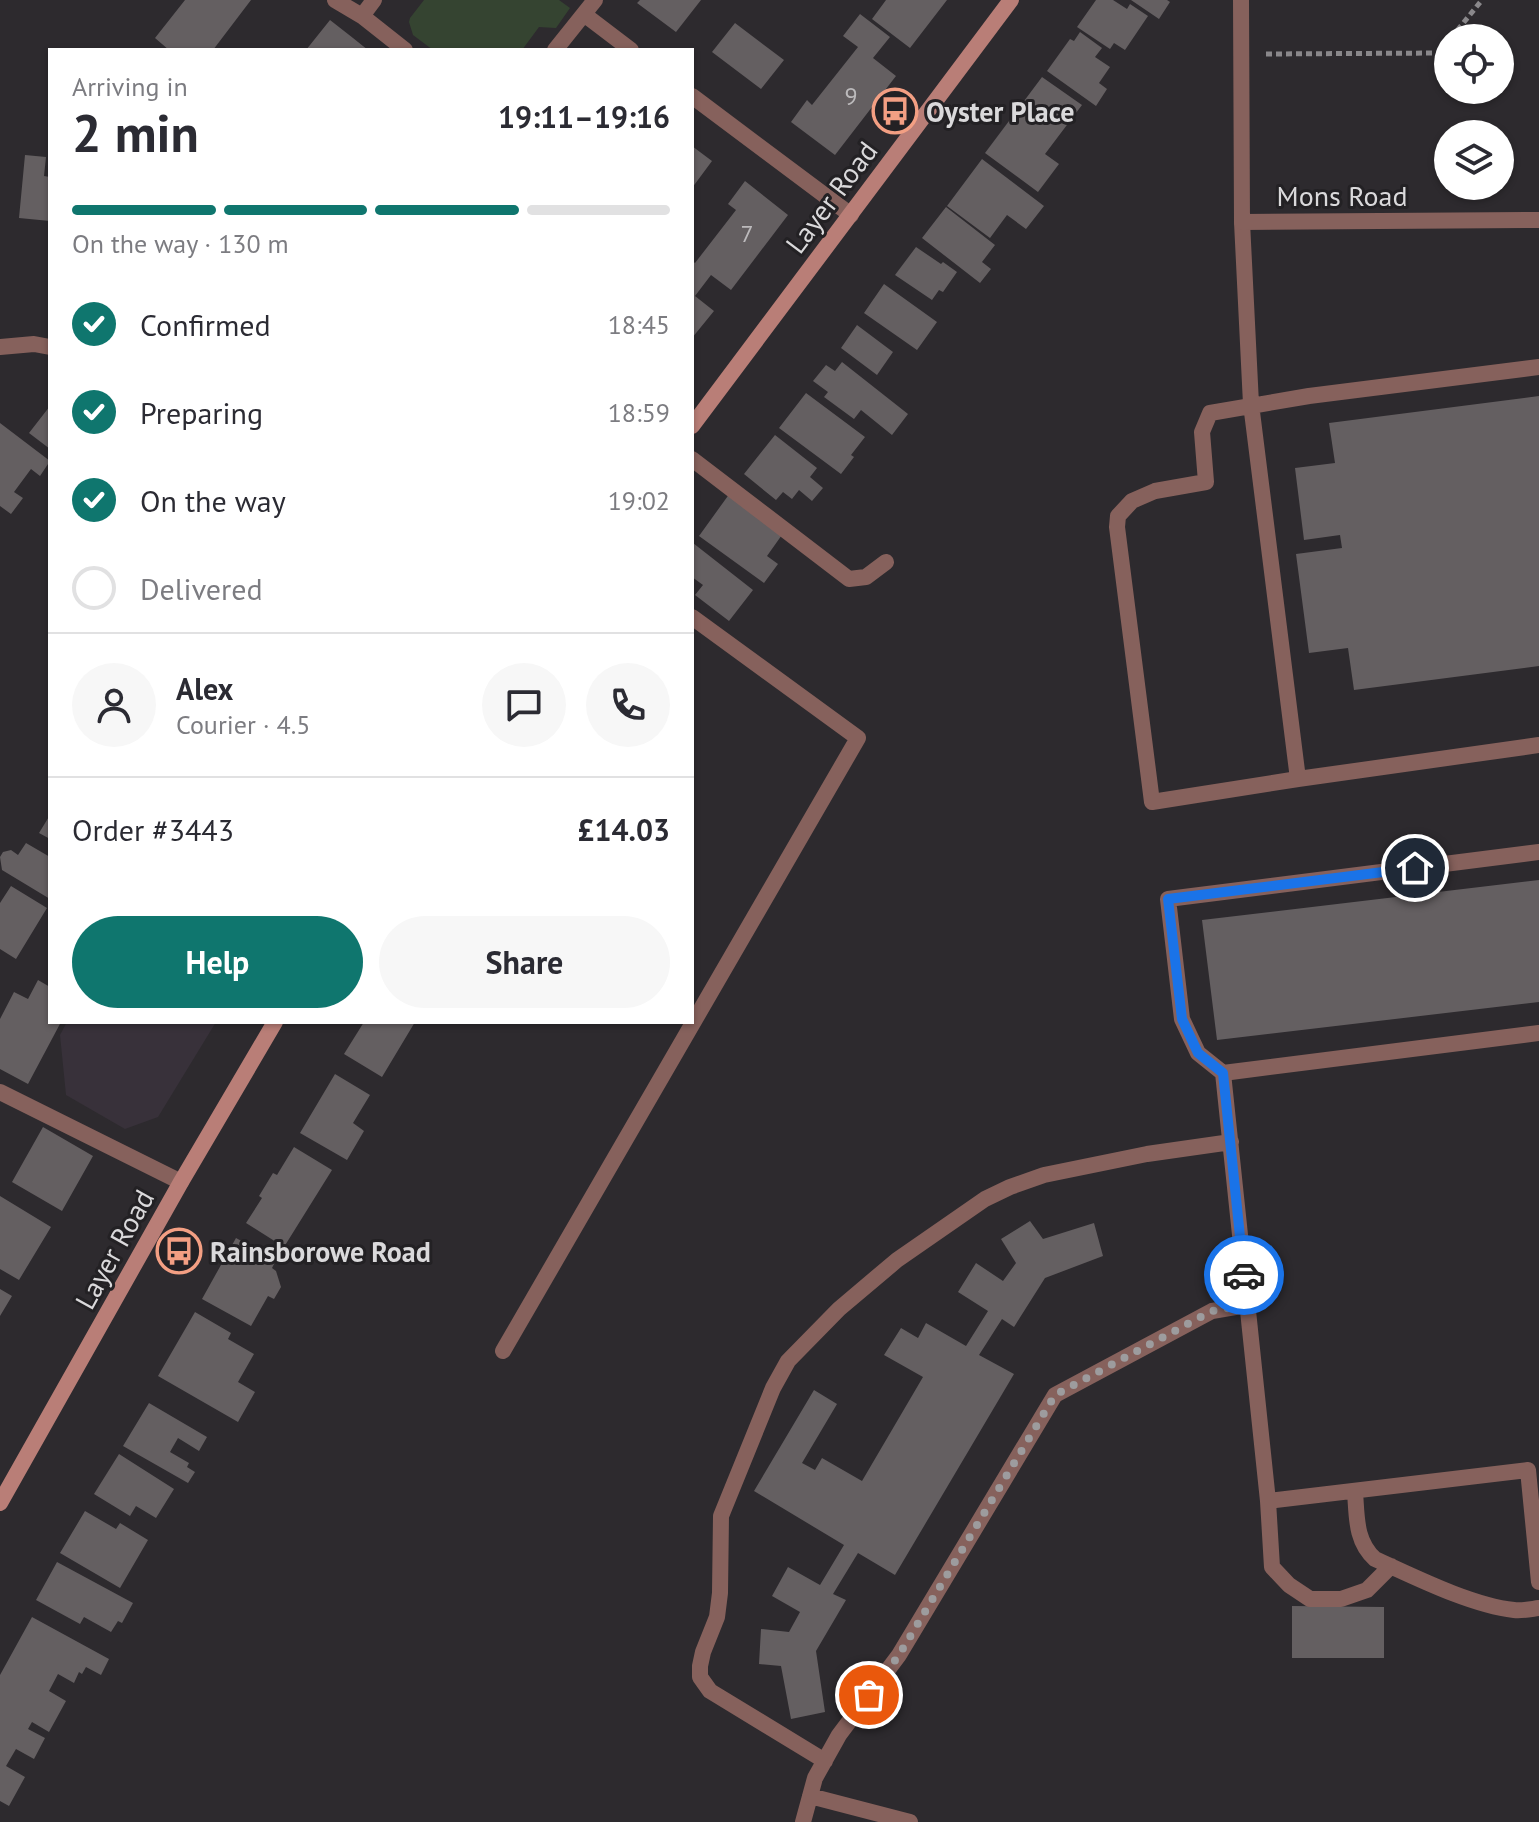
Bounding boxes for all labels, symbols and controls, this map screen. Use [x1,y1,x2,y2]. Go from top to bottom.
map controls [1434,24,1514,200]
button: locate [1434,24,1514,104]
text: Arriving in [72,70,188,103]
house number: 9 [844,80,858,111]
bus stop icon: Oyster Place [871,87,919,135]
place label: Oyster Place [926,93,1075,130]
text: 19:11–19:16 [498,97,670,136]
text: 2 min [72,99,199,166]
button: layers [1434,120,1514,200]
street label: Layer Road [777,134,885,260]
street label: Mons Road [1276,177,1408,214]
house number: 7 [740,218,754,249]
text: On the way · 130 m [72,227,289,260]
icon: check [72,302,116,346]
text: Confirmed [140,305,271,344]
text: 18:45 [608,308,670,341]
icon: check [72,390,116,434]
text: Preparing [140,393,263,432]
text: 18:59 [608,396,670,429]
icon: check [72,478,116,522]
text: On the way [140,481,286,520]
text: 19:02 [608,484,670,517]
text: Delivered [140,569,263,608]
button: person [72,663,156,747]
button: chat [482,663,566,747]
button: phone [586,663,670,747]
text: Alex [176,669,233,708]
text: Courier · 4.5 [176,708,310,741]
text: Order #3443 [72,810,234,849]
text: £14.03 [578,810,670,849]
pin [1381,834,1449,902]
icon: home [1393,846,1437,890]
button: Help [72,916,363,1008]
button: Share [379,916,670,1008]
street label: Layer Road [66,1183,162,1315]
bus stop icon: Rainsborowe Road [155,1227,203,1275]
place label: Rainsborowe Road [210,1233,431,1270]
courier [1204,1235,1284,1315]
icon: car [1222,1253,1266,1297]
pin [835,1661,903,1729]
icon: bag [847,1673,891,1717]

